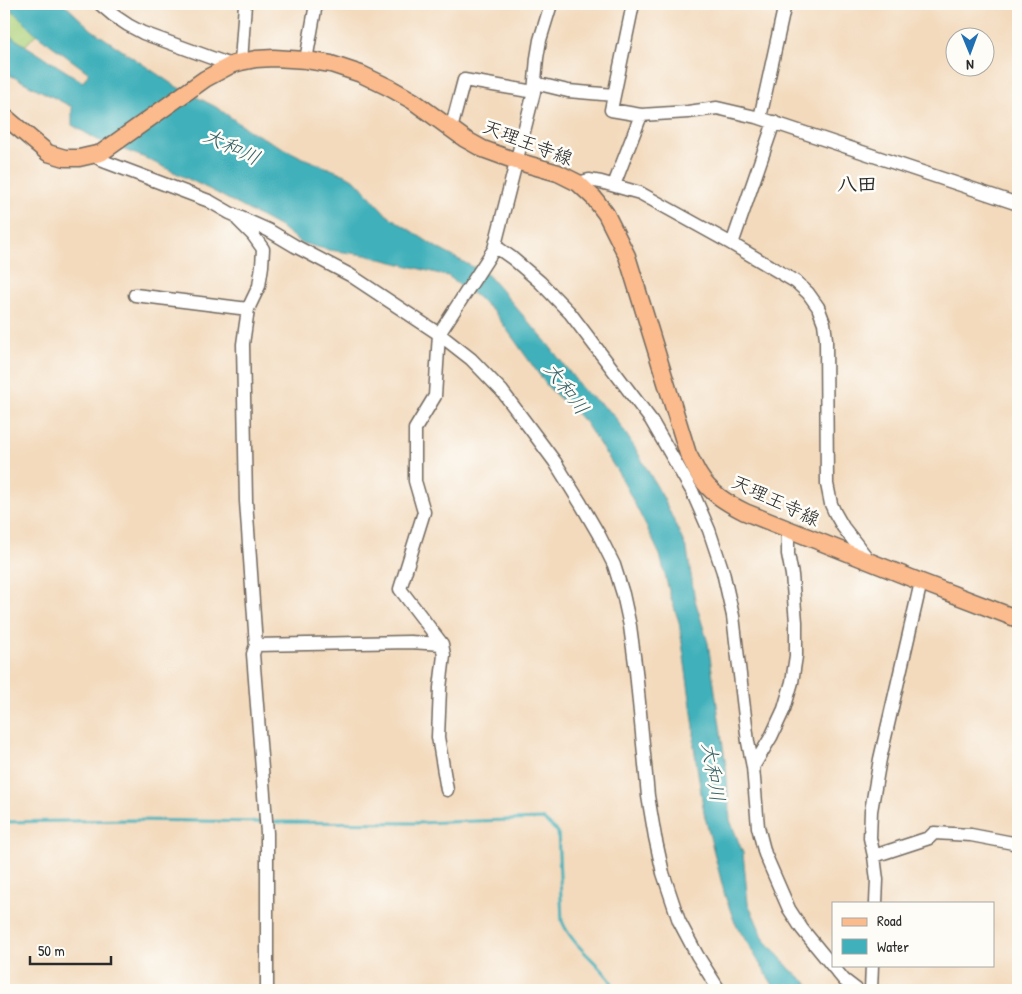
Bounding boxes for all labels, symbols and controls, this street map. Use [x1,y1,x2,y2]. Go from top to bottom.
north arrow [944,28,994,78]
text: N [966,56,974,75]
street label: 天理王寺線 [479,113,577,171]
water label: 大和川 [199,121,265,171]
district label: 八田 [837,170,877,197]
water label: 大和川 [538,356,596,420]
street label: 天理王寺線 [727,468,825,532]
water label: 大和川 [696,740,732,804]
legend [832,902,994,966]
text: Road [877,910,902,931]
scale bar [30,934,111,966]
text: Water [877,936,909,957]
text: 50 m [38,940,65,961]

